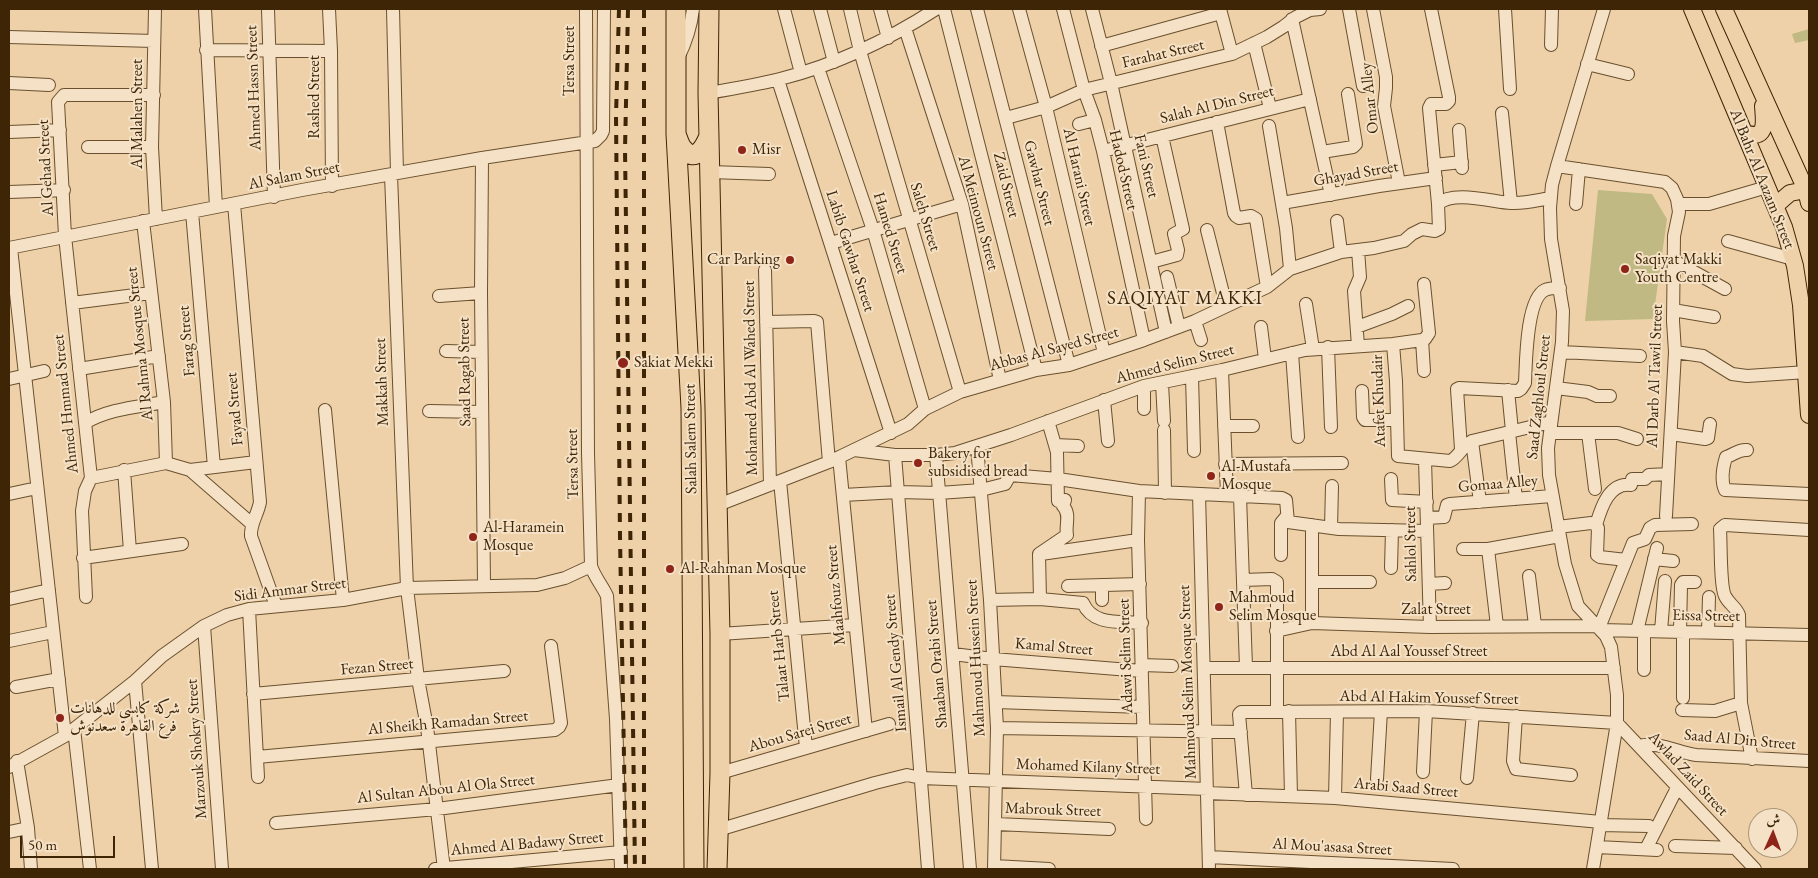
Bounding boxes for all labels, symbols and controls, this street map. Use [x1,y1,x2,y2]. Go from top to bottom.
street label: Ahmed Hassn Street [242,25,266,151]
street label: Tersa Street [560,26,580,96]
street label: Farahat Street [1120,35,1206,73]
street label: Rashed Street [305,55,325,139]
street label: Al Malahen Street [128,59,148,169]
street label: Omar Alley [1357,61,1383,135]
street label: Salah Al Din Street [1158,82,1276,128]
street label: Al Bahr Al Aazam Street [1725,106,1799,252]
street label: Al Gehad Street [34,119,58,217]
street label: Al Harani Street [1058,126,1100,228]
street label: Hadod Street [1104,128,1142,212]
street label: Fani Street [1129,132,1163,200]
street label: Gawhar Street [1019,138,1059,228]
place label: Misr [752,140,781,160]
marker: Misr [736,144,748,156]
street label: Zaid Street [989,150,1023,220]
street label: Al Meimoun Street [953,154,1003,272]
street label: Ghayad Street [1312,157,1400,191]
street label: Al Salam Street [247,158,341,194]
street label: Saleh Street [906,180,944,254]
street label: Labib Gawhar Street [821,188,879,314]
street label: Hamed Street [868,190,912,276]
place label: Car Parking [707,250,780,270]
place label: Saqiyat Makki Youth Centre [1635,250,1722,288]
marker: Car Parking [784,254,796,266]
marker: Saqiyat Makki Youth Centre [1619,263,1631,275]
street label: Al Rahma Mosque Street [122,266,158,422]
street label: Mohamed Abd Al Wahed Street [740,280,762,476]
district label: SAQIYAT MAKKI [1105,288,1265,310]
street label: Al Darb Al Tawil Street [1643,304,1667,448]
street label: Farag Street [174,305,200,377]
street label: Saad Ragab Street [454,317,476,427]
street label: Abbas Al Sayed Street [987,323,1121,375]
street label: Ahmed Hmmad Street [49,333,83,475]
street label: Saad Zaghloul Street [1523,334,1555,460]
street label: Makkah Street [371,337,393,427]
street label: Ahmed Selim Street [1114,340,1236,388]
place label: Sakiat Mekki [634,353,713,373]
street label: Atafet Khudair [1368,354,1390,448]
marker: Sakiat Mekki [616,356,630,370]
street label: Fayad Street [222,372,248,446]
street label: Salah Salem Street [680,384,702,494]
street label: Tersa Street [563,429,583,499]
place label: Bakery for subsidised bread [928,444,1028,482]
marker: Bakery for subsidised bread [912,457,924,469]
place label: Al-Mustafa Mosque [1221,457,1291,495]
marker: Al-Mustafa Mosque [1205,470,1217,482]
street label: Gomaa Alley [1457,471,1539,497]
street label: Sahlol Street [1401,506,1421,582]
place label: Al-Haramein Mosque [483,518,564,556]
marker: Al-Haramein Mosque [467,531,479,543]
street label: Maahfouz Street [822,544,850,646]
place label: Al-Rahman Mosque [680,559,806,579]
marker: Al-Rahman Mosque [664,563,676,575]
street label: Sidi Ammar Street [233,574,347,606]
street label: Mahmoud Hussein Street [962,579,990,737]
street label: Mahmoud Selim Mosque Street [1175,584,1201,780]
place label: Mahmoud Selim Mosque [1229,588,1316,626]
street label: Talaat Harb Street [764,590,794,702]
street label: Ismail Al Gendy Street [880,593,912,733]
street label: Adawi Selim Street [1114,598,1138,714]
street label: Shaaban Orabi Street [922,599,952,729]
street label: Zalat Street [1401,600,1471,620]
marker: Mahmoud Selim Mosque [1213,601,1225,613]
street label: Eissa Street [1672,606,1740,626]
street label: Kamal Street [1014,634,1094,660]
street label: Abd Al Aal Youssef Street [1330,642,1488,662]
street label: Fezan Street [340,654,414,680]
street label: Marzouk Shokry Street [183,678,211,820]
street label: Abd Al Hakim Youssef Street [1339,687,1519,709]
place label: شركة كابسي للدهانات فرع القاهرة سعدنوش [70,699,180,737]
street label: Al Sheikh Ramadan Street [367,706,529,740]
street label: Abou Sarei Street [746,709,854,757]
marker: شركة كابسي للدهانات فرع القاهرة سعدنوش [54,712,66,724]
street label: Saad Al Din Street [1683,726,1797,754]
street label: Awlad Zaid Street [1644,728,1732,820]
street label: Mohamed Kilany Street [1015,755,1161,779]
street label: Al Sultan Abou Al Ola Street [356,770,536,808]
street label: Arabi Saad Street [1353,774,1459,802]
street label: Mabrouk Street [1005,799,1101,821]
north arrow [1748,808,1798,858]
text: ش [1766,810,1781,828]
scale bar [22,826,118,858]
street label: Ahmed Al Badawy Street [450,828,604,860]
street label: Al Mou'asasa Street [1272,834,1392,860]
text: 50 m [28,835,57,854]

